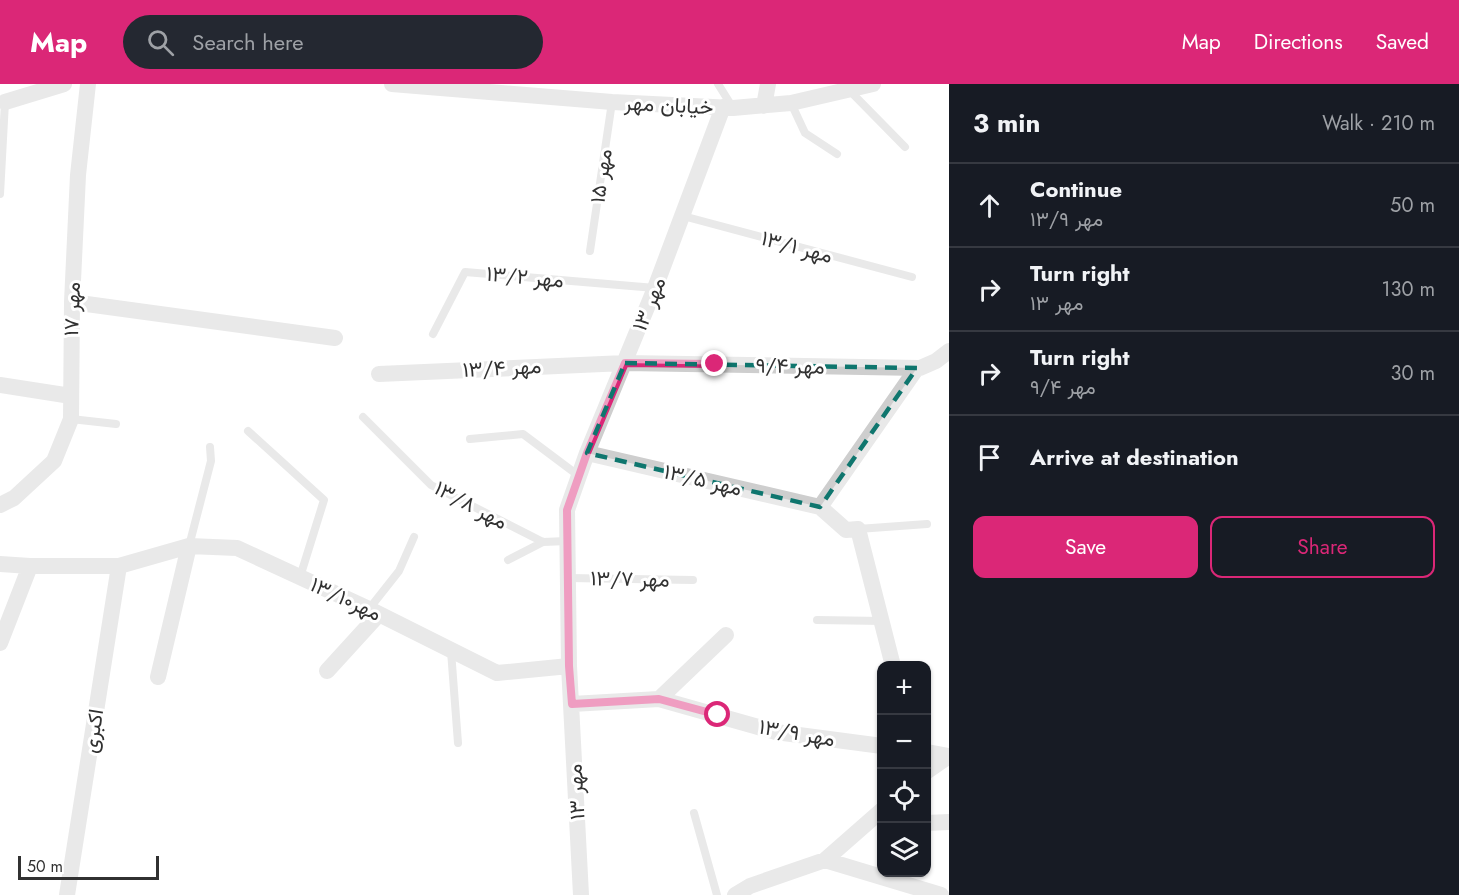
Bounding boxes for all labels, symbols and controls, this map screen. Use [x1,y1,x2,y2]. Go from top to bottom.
search box [123,15,543,69]
text: Map [30,22,87,63]
icon: search [144,26,177,59]
text: Search here [192,26,304,58]
text: Map [1182,27,1221,57]
text: Directions [1254,27,1343,57]
text: Saved [1376,27,1429,57]
street label: خیابان مهر [623,88,714,122]
text: 3 min [973,104,1040,142]
text: Walk · 210 m [1322,109,1435,138]
street label: مهر ۱۵ [582,147,620,205]
text: Continue [1030,173,1122,205]
icon: ahead [973,189,1006,222]
text: 50 m [1390,191,1435,220]
text: مهر ۱۳/۹ [1030,205,1103,234]
street label: مهر ۱۳/۱ [758,223,836,271]
text: Turn right [1030,257,1130,289]
street label: مهر ۱۳/۲ [485,259,565,295]
street label: مهر ۱۳ [625,272,673,336]
icon: right [973,273,1006,306]
text: 130 m [1381,275,1435,304]
street label: مهر ۱۷ [56,281,88,337]
text: مهر ۱۳ [1030,289,1083,318]
text: Turn right [1030,341,1130,373]
route end [701,350,727,376]
street label: مهر ۹/۴ [755,350,825,382]
street label: مهر ۱۳/۴ [462,351,542,385]
icon: right [973,357,1006,390]
text: 30 m [1390,359,1435,388]
text: مهر ۹/۴ [1030,373,1096,402]
icon: arrive [973,441,1006,474]
text: Arrive at destination [1030,441,1239,473]
street label: مهر ۱۳/۵ [661,456,745,504]
street label: مهر ۱۳/۸ [429,473,513,537]
button: Save [973,516,1198,578]
button: Share [1210,516,1435,578]
street label: مهر ۱۳/۷ [590,563,670,595]
street label: مهر۱۳/۱۰ [305,569,387,629]
map controls [877,661,931,877]
button: + [877,661,931,715]
route start [704,701,730,727]
street label: اکبری [75,707,111,755]
street label: مهر ۱۳/۹ [757,712,837,754]
button: − [877,715,931,769]
street label: مهر ۱۳ [560,763,592,821]
button: locate [877,769,931,823]
button: layers [877,823,931,877]
scale bar [18,853,159,880]
text: 50 m [27,855,63,878]

